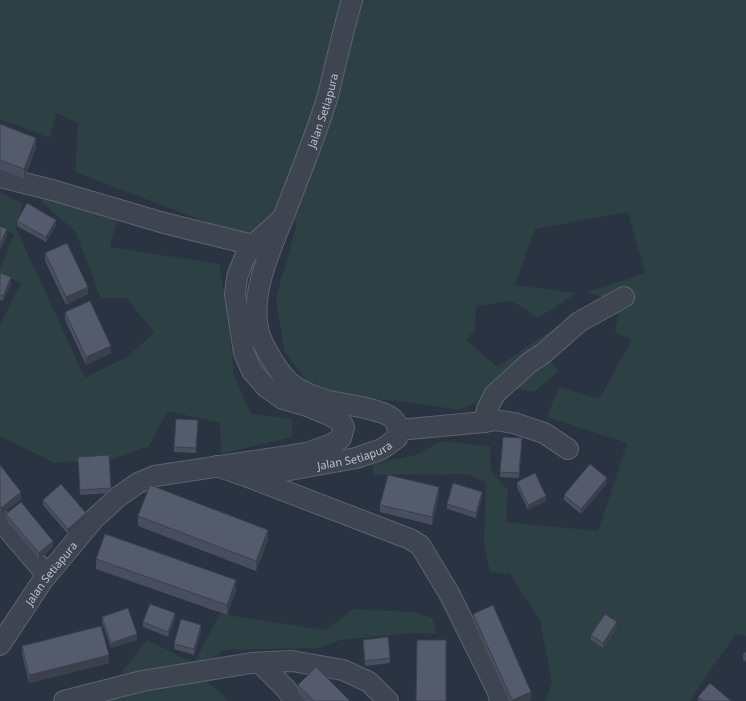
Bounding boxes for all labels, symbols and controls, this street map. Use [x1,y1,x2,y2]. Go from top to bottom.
street label: Jalan Setiapura [303,72,340,151]
street label: Jalan Setiapura [315,437,395,473]
street label: Jalan Setiapura [20,538,80,609]

